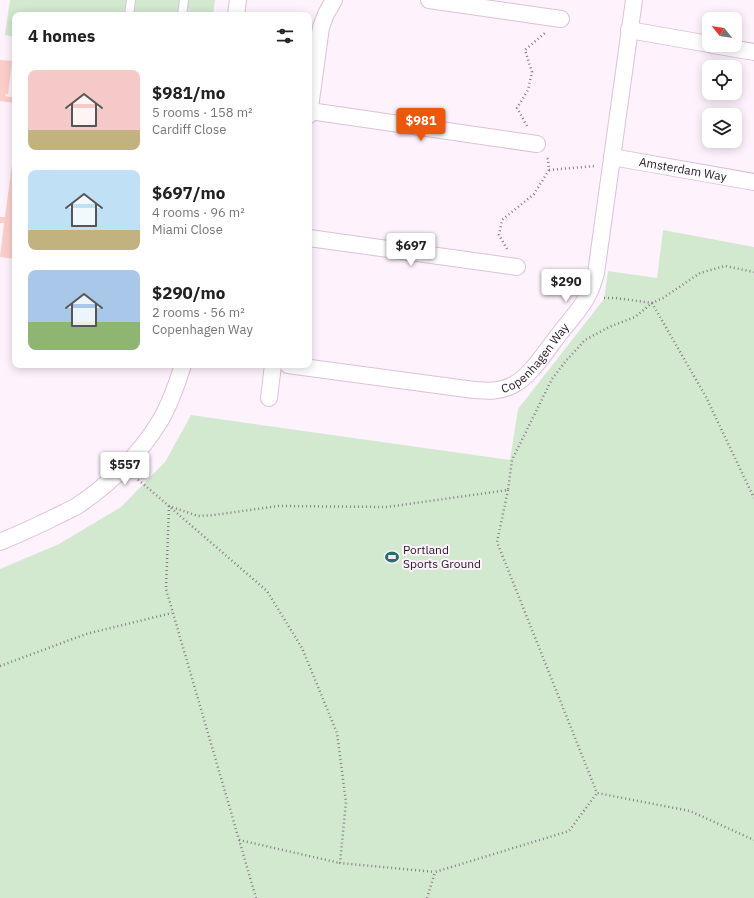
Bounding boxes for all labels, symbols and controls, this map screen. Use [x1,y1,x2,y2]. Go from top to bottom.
north arrow [702,12,742,52]
map controls [702,12,742,148]
text: 4 homes [28,25,95,47]
icon: filters [274,25,296,47]
button: locate [702,60,742,100]
text: $981/mo [152,82,225,104]
icon: home [60,86,108,134]
text: 5 rooms · 158 m² [152,104,253,121]
pin: $981 [397,108,445,142]
button: layers [702,108,742,148]
text: $981 [405,112,437,129]
text: Cardiff Close [152,121,226,138]
street label: Amsterdam Way [638,154,728,184]
text: $697/mo [152,182,225,204]
icon: home [60,186,108,234]
text: 4 rooms · 96 m² [152,204,245,221]
text: Miami Close [152,221,223,238]
pin: $697 [387,233,435,267]
text: $697 [395,237,427,254]
pin: $290 [542,269,590,303]
text: $290 [550,273,582,290]
text: $290/mo [152,282,225,304]
icon: home [60,286,108,334]
text: 2 rooms · 56 m² [152,304,245,321]
street label: Copenhagen Way [499,320,572,396]
text: Copenhagen Way [152,321,253,338]
pin: $557 [101,452,149,486]
text: $557 [109,456,141,473]
place label: Portland Sports Ground [403,542,481,571]
sports icon: Portland Sports Ground [384,549,400,565]

